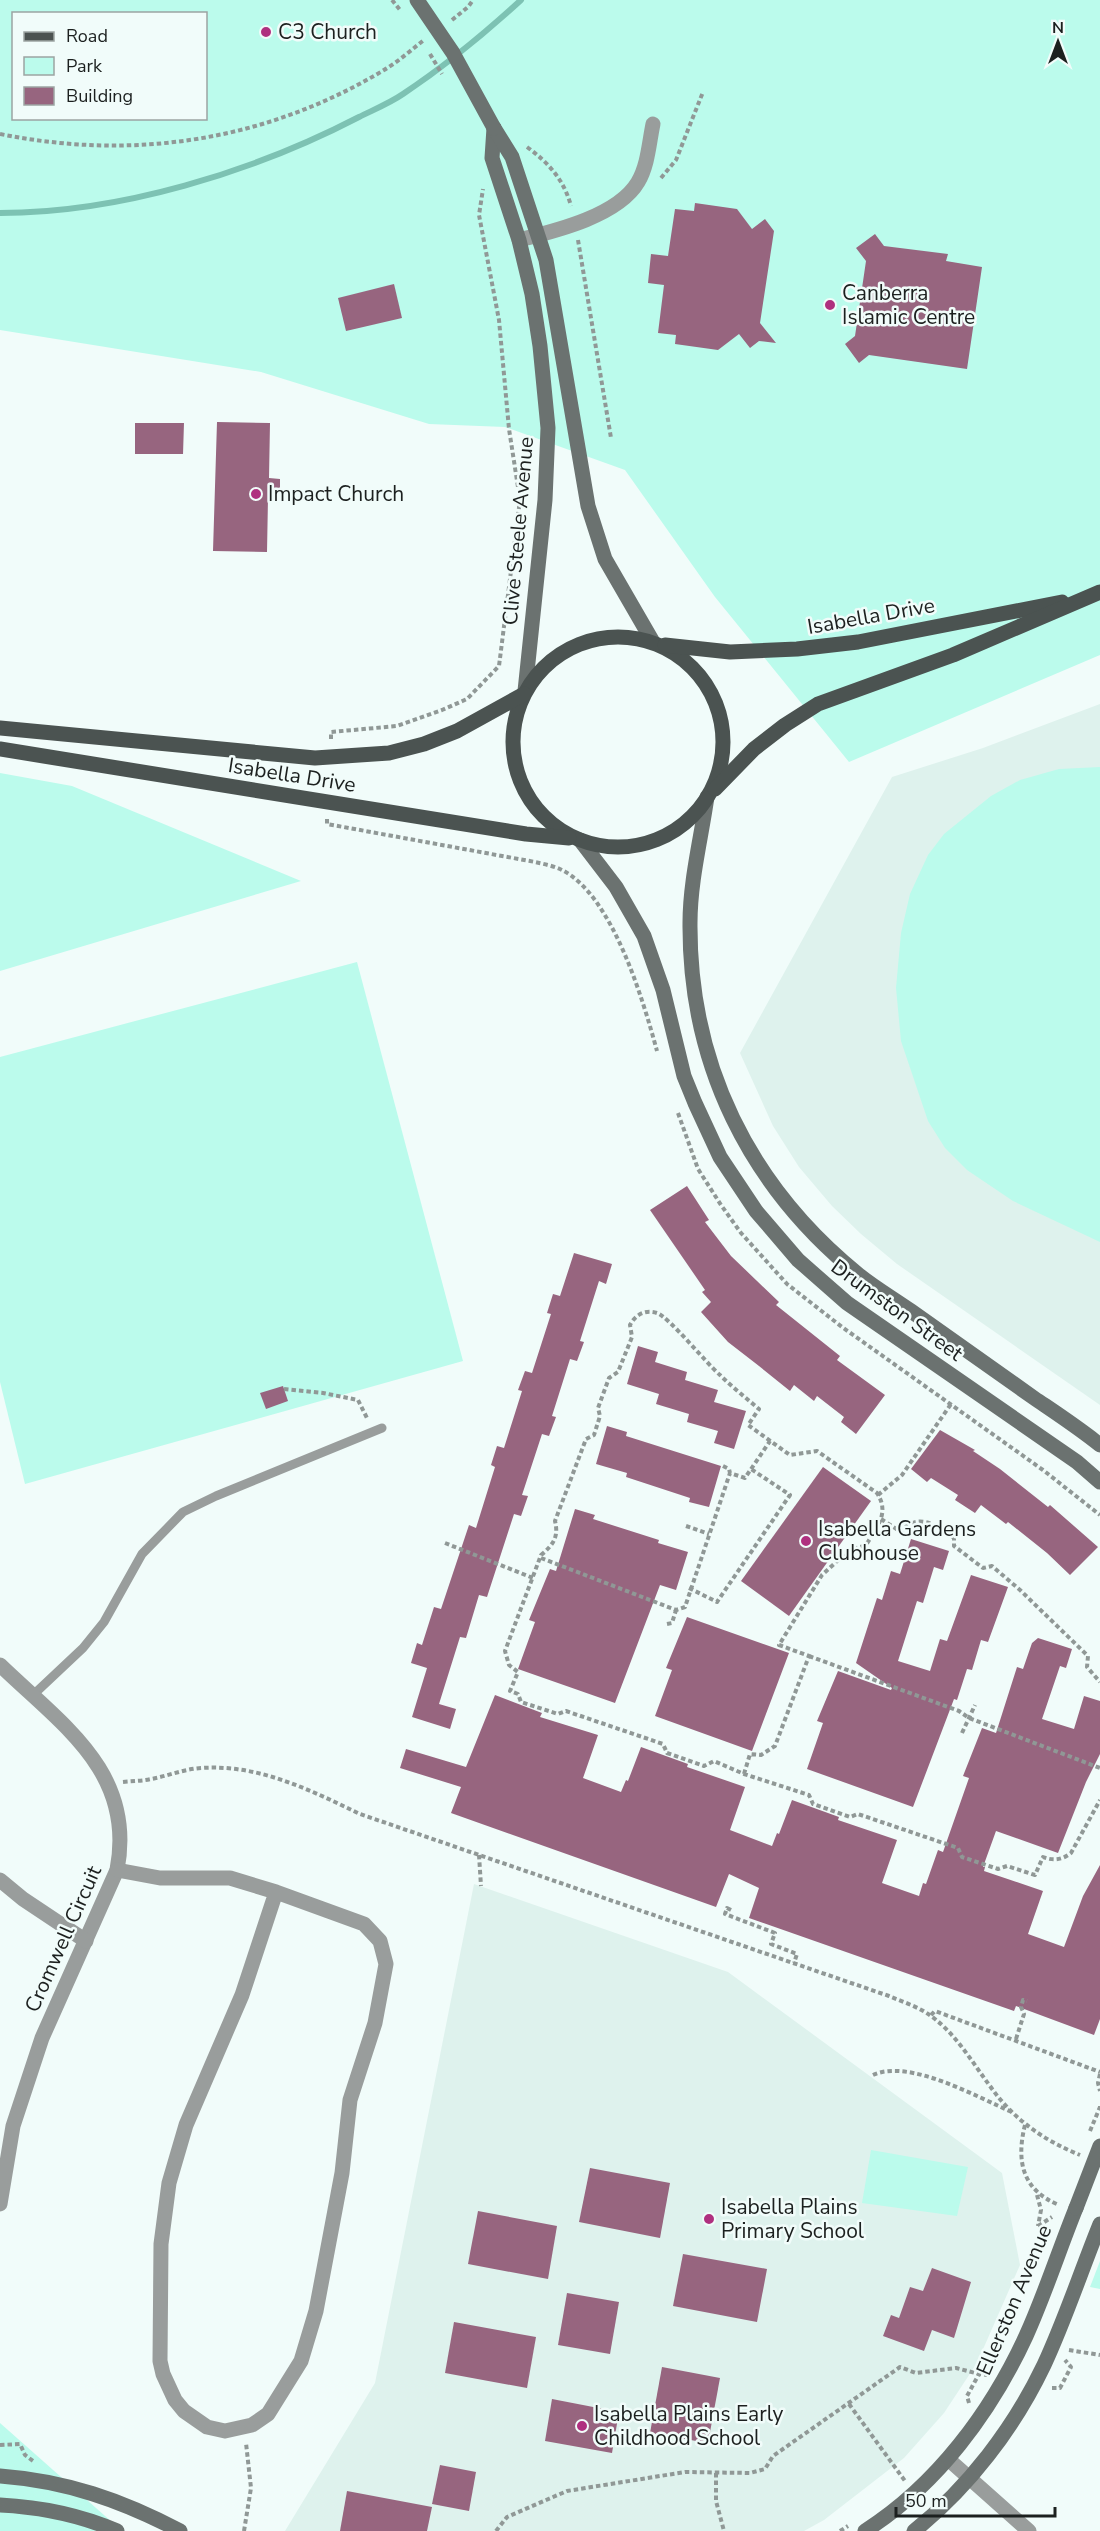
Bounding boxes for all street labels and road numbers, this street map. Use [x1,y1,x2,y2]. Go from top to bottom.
street label: Clive Steele Avenue [496,436,540,626]
street label: Isabella Drive [805,591,937,641]
street label: Isabella Drive [226,751,358,799]
street label: Drumston Street [826,1253,969,1368]
street label: Cromwell Circuit [18,1861,108,2017]
street label: Ellerston Avenue [970,2220,1058,2380]

